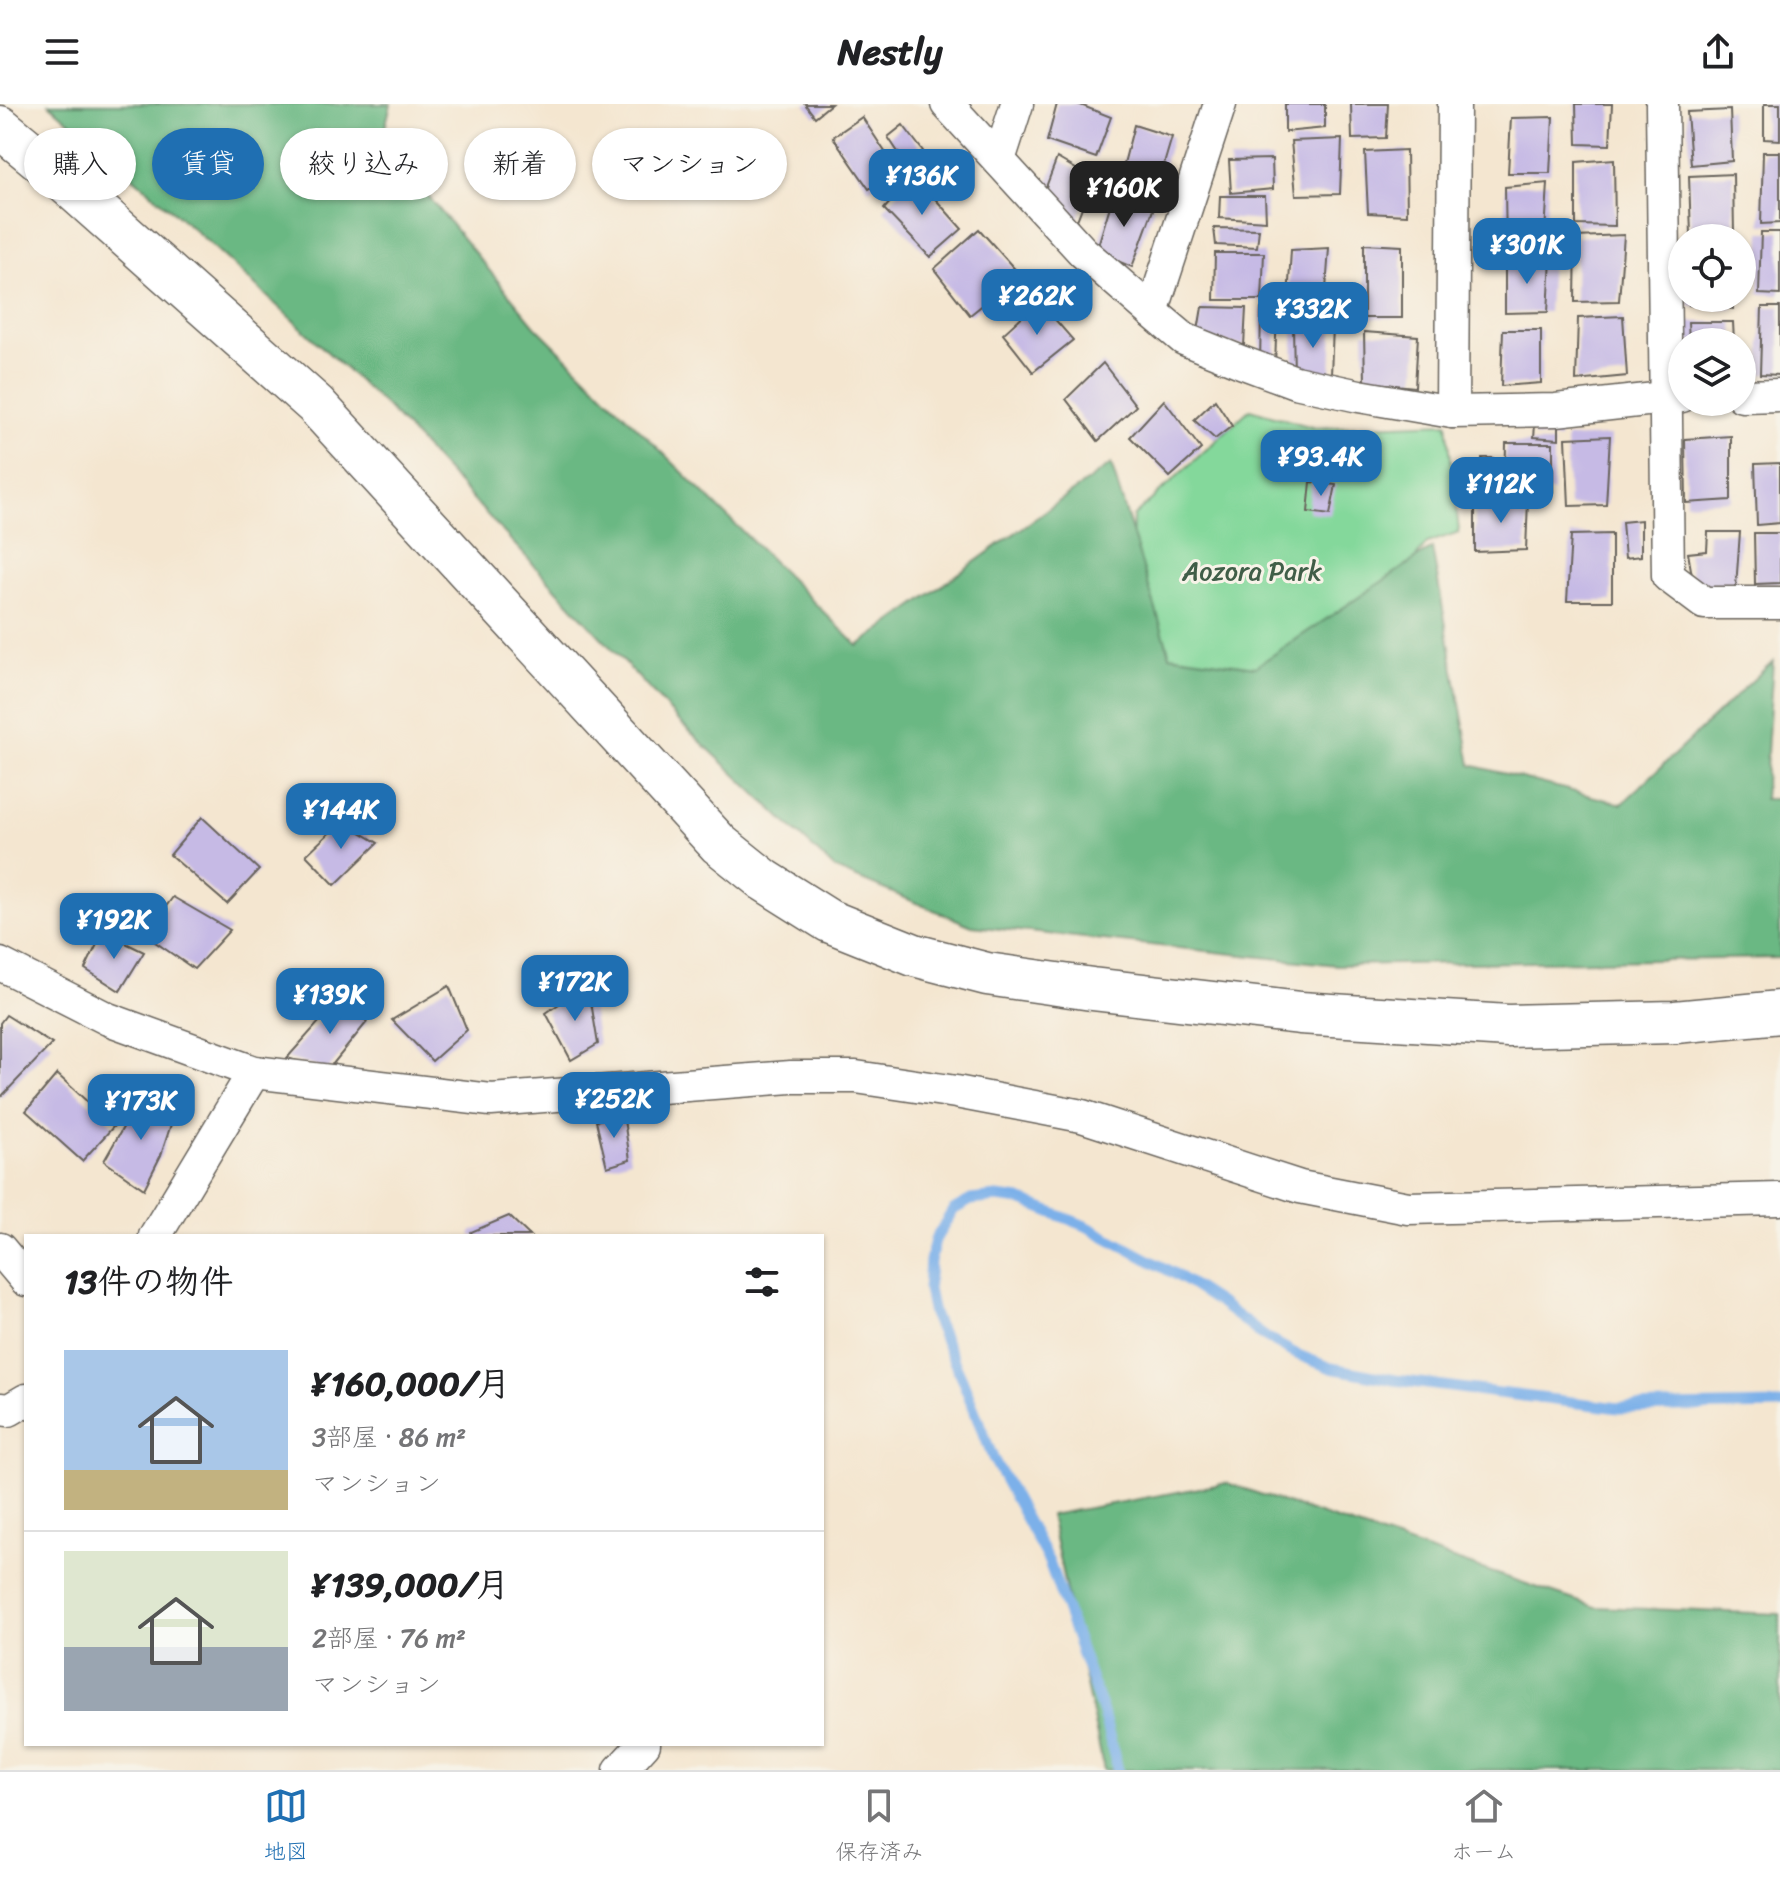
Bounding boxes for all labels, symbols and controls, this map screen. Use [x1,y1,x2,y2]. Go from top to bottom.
text: Nestly [838,20,942,84]
icon: menu [40,30,84,74]
icon: share [1696,30,1740,74]
chip: 購入 [24,128,136,200]
chip: 賃貸 [152,128,264,200]
chip: 絞り込み [280,128,448,200]
chip: 新着 [464,128,576,200]
chip: マンション [592,128,787,200]
pin: ¥136K [866,149,978,217]
text: ¥136K [887,152,957,198]
pin: ¥160K [1068,161,1180,229]
text: ¥160K [1088,164,1160,210]
pin: ¥301K [1471,218,1583,286]
text: ¥301K [1491,221,1563,267]
map controls [1668,224,1756,416]
button: locate [1668,224,1756,312]
pin: ¥262K [981,269,1093,337]
text: ¥262K [999,272,1075,318]
pin: ¥332K [1257,282,1369,350]
text: ¥332K [1276,285,1350,331]
button: layers [1668,328,1756,416]
pin: ¥93.4K [1256,430,1386,498]
text: ¥93.4K [1279,433,1363,479]
pin: ¥112K [1445,457,1557,525]
text: ¥112K [1467,460,1535,506]
park label: Aozora Park [1181,548,1322,594]
pin: ¥144K [285,783,397,851]
text: ¥144K [304,786,378,832]
pin: ¥192K [58,893,170,961]
text: ¥192K [78,896,150,942]
pin: ¥172K [519,955,631,1023]
text: ¥172K [539,958,611,1004]
pin: ¥139K [274,968,386,1036]
text: ¥139K [294,971,366,1017]
pin: ¥252K [558,1072,670,1140]
pin: ¥173K [85,1074,197,1142]
text: ¥252K [576,1075,652,1121]
text: ¥173K [106,1077,176,1123]
text: 13件の物件 [64,1252,233,1312]
icon: filters [740,1260,784,1304]
text: ¥160,000/月 [312,1354,511,1414]
icon: home [128,1382,224,1478]
text: 3部屋 · 86 m² [312,1414,466,1460]
text: マンション [312,1460,441,1506]
text: ¥139,000/月 [312,1555,509,1615]
icon: home [128,1583,224,1679]
text: 2部屋 · 76 m² [312,1615,466,1661]
text: マンション [312,1661,441,1707]
tab: 地図 [264,1784,308,1871]
tab: 保存済み [835,1784,923,1871]
tab: ホーム [1451,1784,1516,1871]

